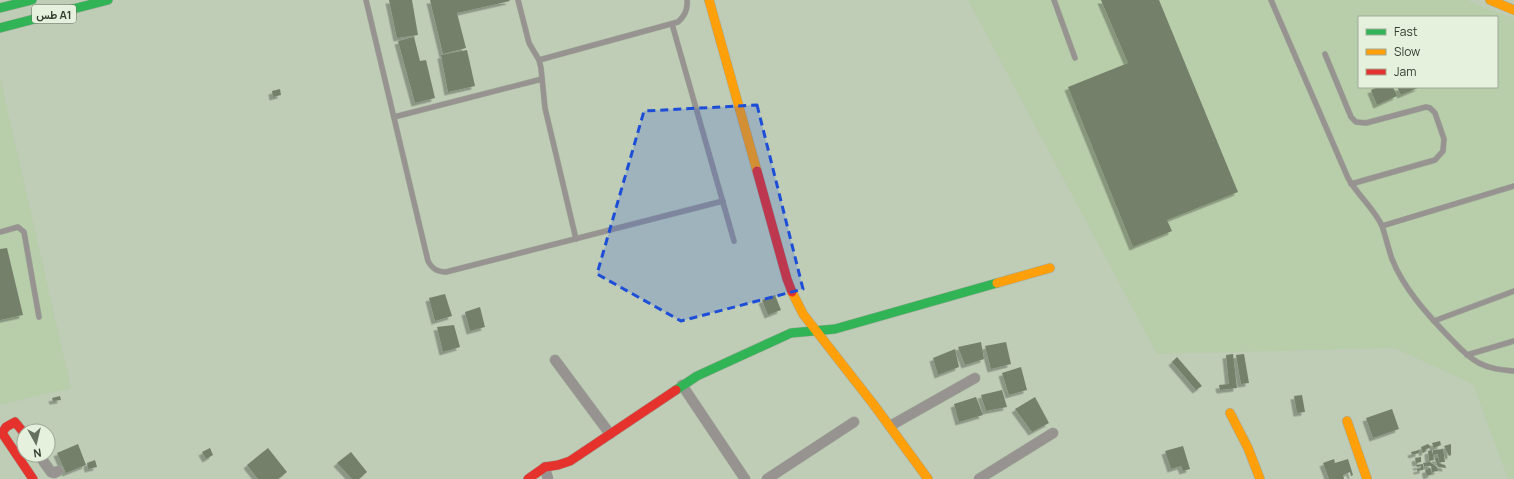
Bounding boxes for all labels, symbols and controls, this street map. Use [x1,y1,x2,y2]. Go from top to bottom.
road number: طس A1 [32,5,76,23]
legend [1358,16,1498,88]
text: Fast [1394,23,1418,40]
text: Slow [1394,43,1420,60]
text: Jam [1394,63,1416,80]
north arrow [16,423,56,463]
text: N [32,445,42,461]

